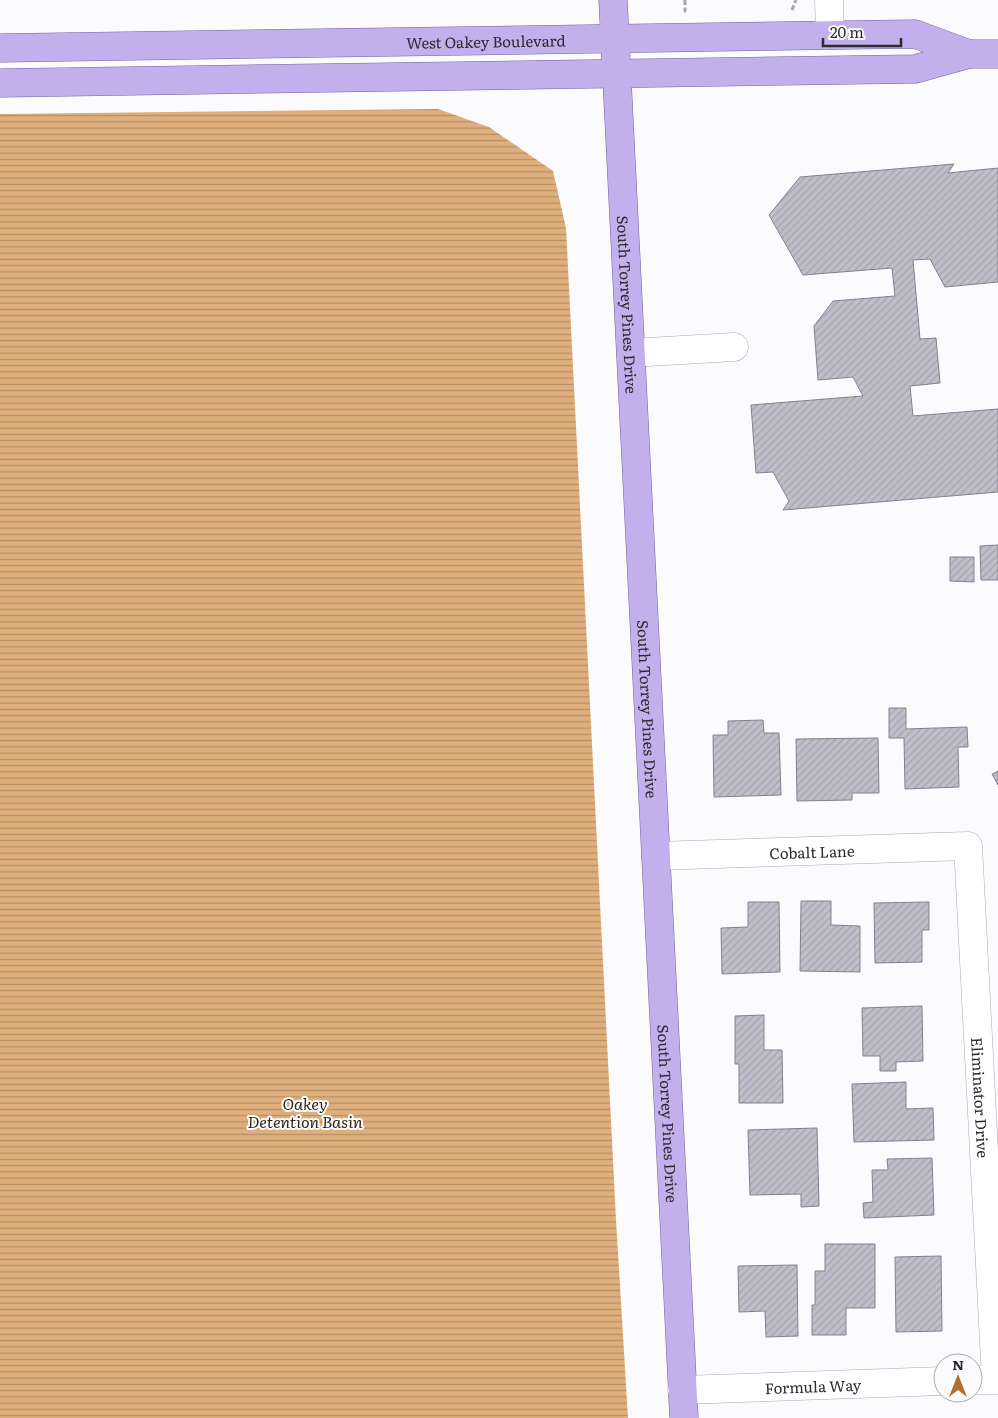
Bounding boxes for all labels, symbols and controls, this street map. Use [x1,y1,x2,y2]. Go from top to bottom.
scale bar [823,15,900,47]
text: 20 m [830,20,864,43]
street label: West Oakey Boulevard [406,28,566,53]
street label: South Torrey Pines Drive [612,215,644,395]
street label: South Torrey Pines Drive [633,619,664,799]
street label: Cobalt Lane [769,838,855,864]
street label: South Torrey Pines Drive [653,1024,685,1203]
street label: Eliminator Drive [967,1037,996,1159]
water label: Oakey Detention Basin [248,1091,363,1133]
north arrow [933,1353,983,1403]
text: N [952,1354,964,1374]
street label: Formula Way [764,1372,862,1399]

